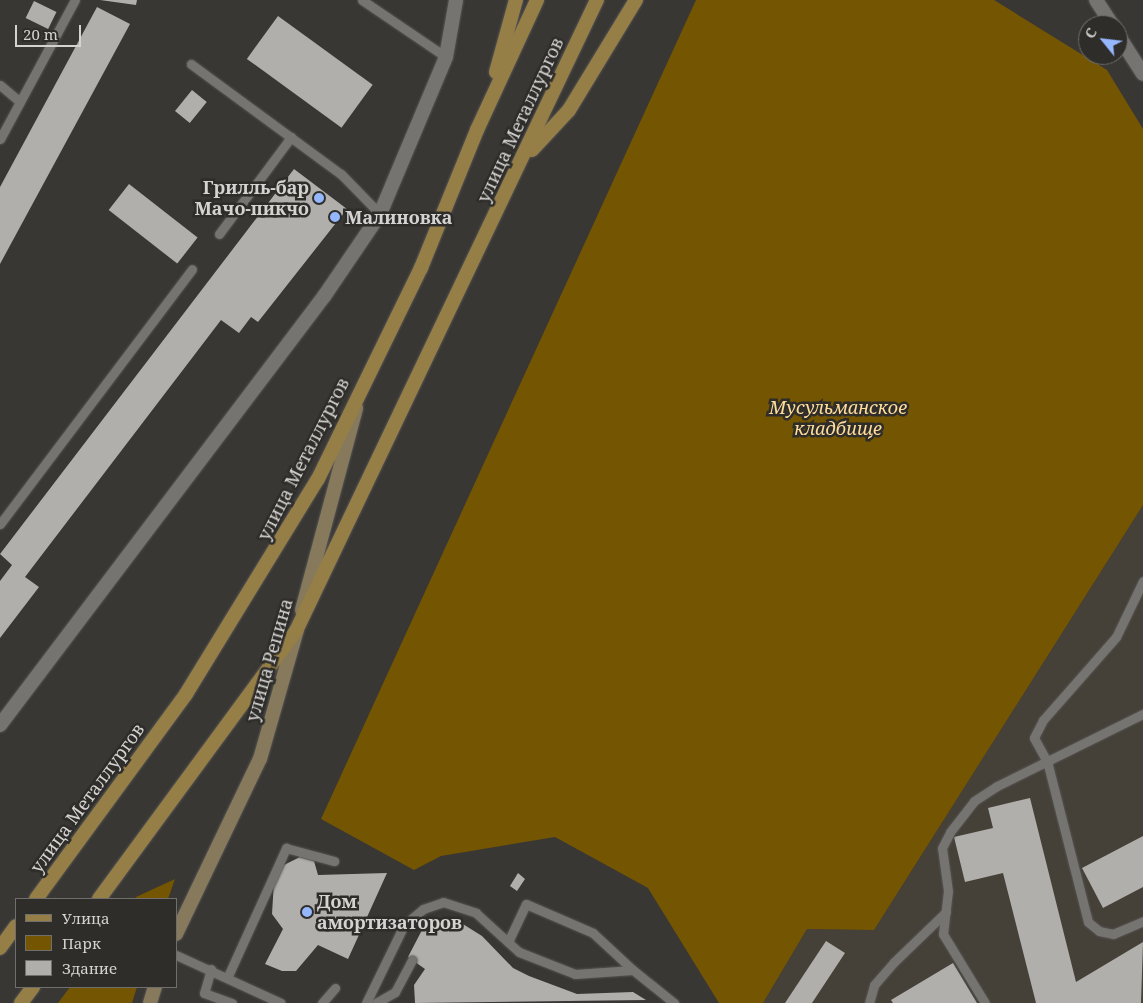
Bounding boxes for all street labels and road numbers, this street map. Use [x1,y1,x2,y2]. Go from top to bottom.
street label: улица Металлургов [472,34,568,206]
street label: улица Металлургов [253,374,353,544]
street label: улица Репина [241,596,297,724]
street label: улица Металлургов [25,719,149,877]

